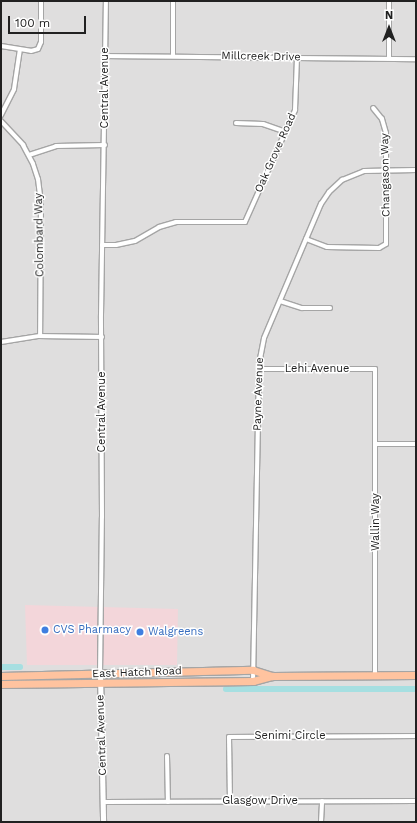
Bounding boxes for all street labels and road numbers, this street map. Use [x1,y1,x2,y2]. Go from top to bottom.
street label: Central Avenue [98,47,112,129]
street label: Millcreek Drive [221,50,301,64]
street label: Oak Grove Road [252,111,300,195]
street label: Changason Way [379,133,393,217]
street label: Colombard Way [33,193,47,277]
street label: Payne Avenue [251,357,267,431]
street label: Lehi Avenue [284,362,350,376]
street label: Central Avenue [95,371,109,453]
street label: Wallin Way [369,493,383,551]
street label: East Hatch Road [92,665,182,681]
street label: Central Avenue [94,694,110,776]
street label: Senimi Circle [255,729,325,743]
street label: Glasgow Drive [222,794,298,808]

